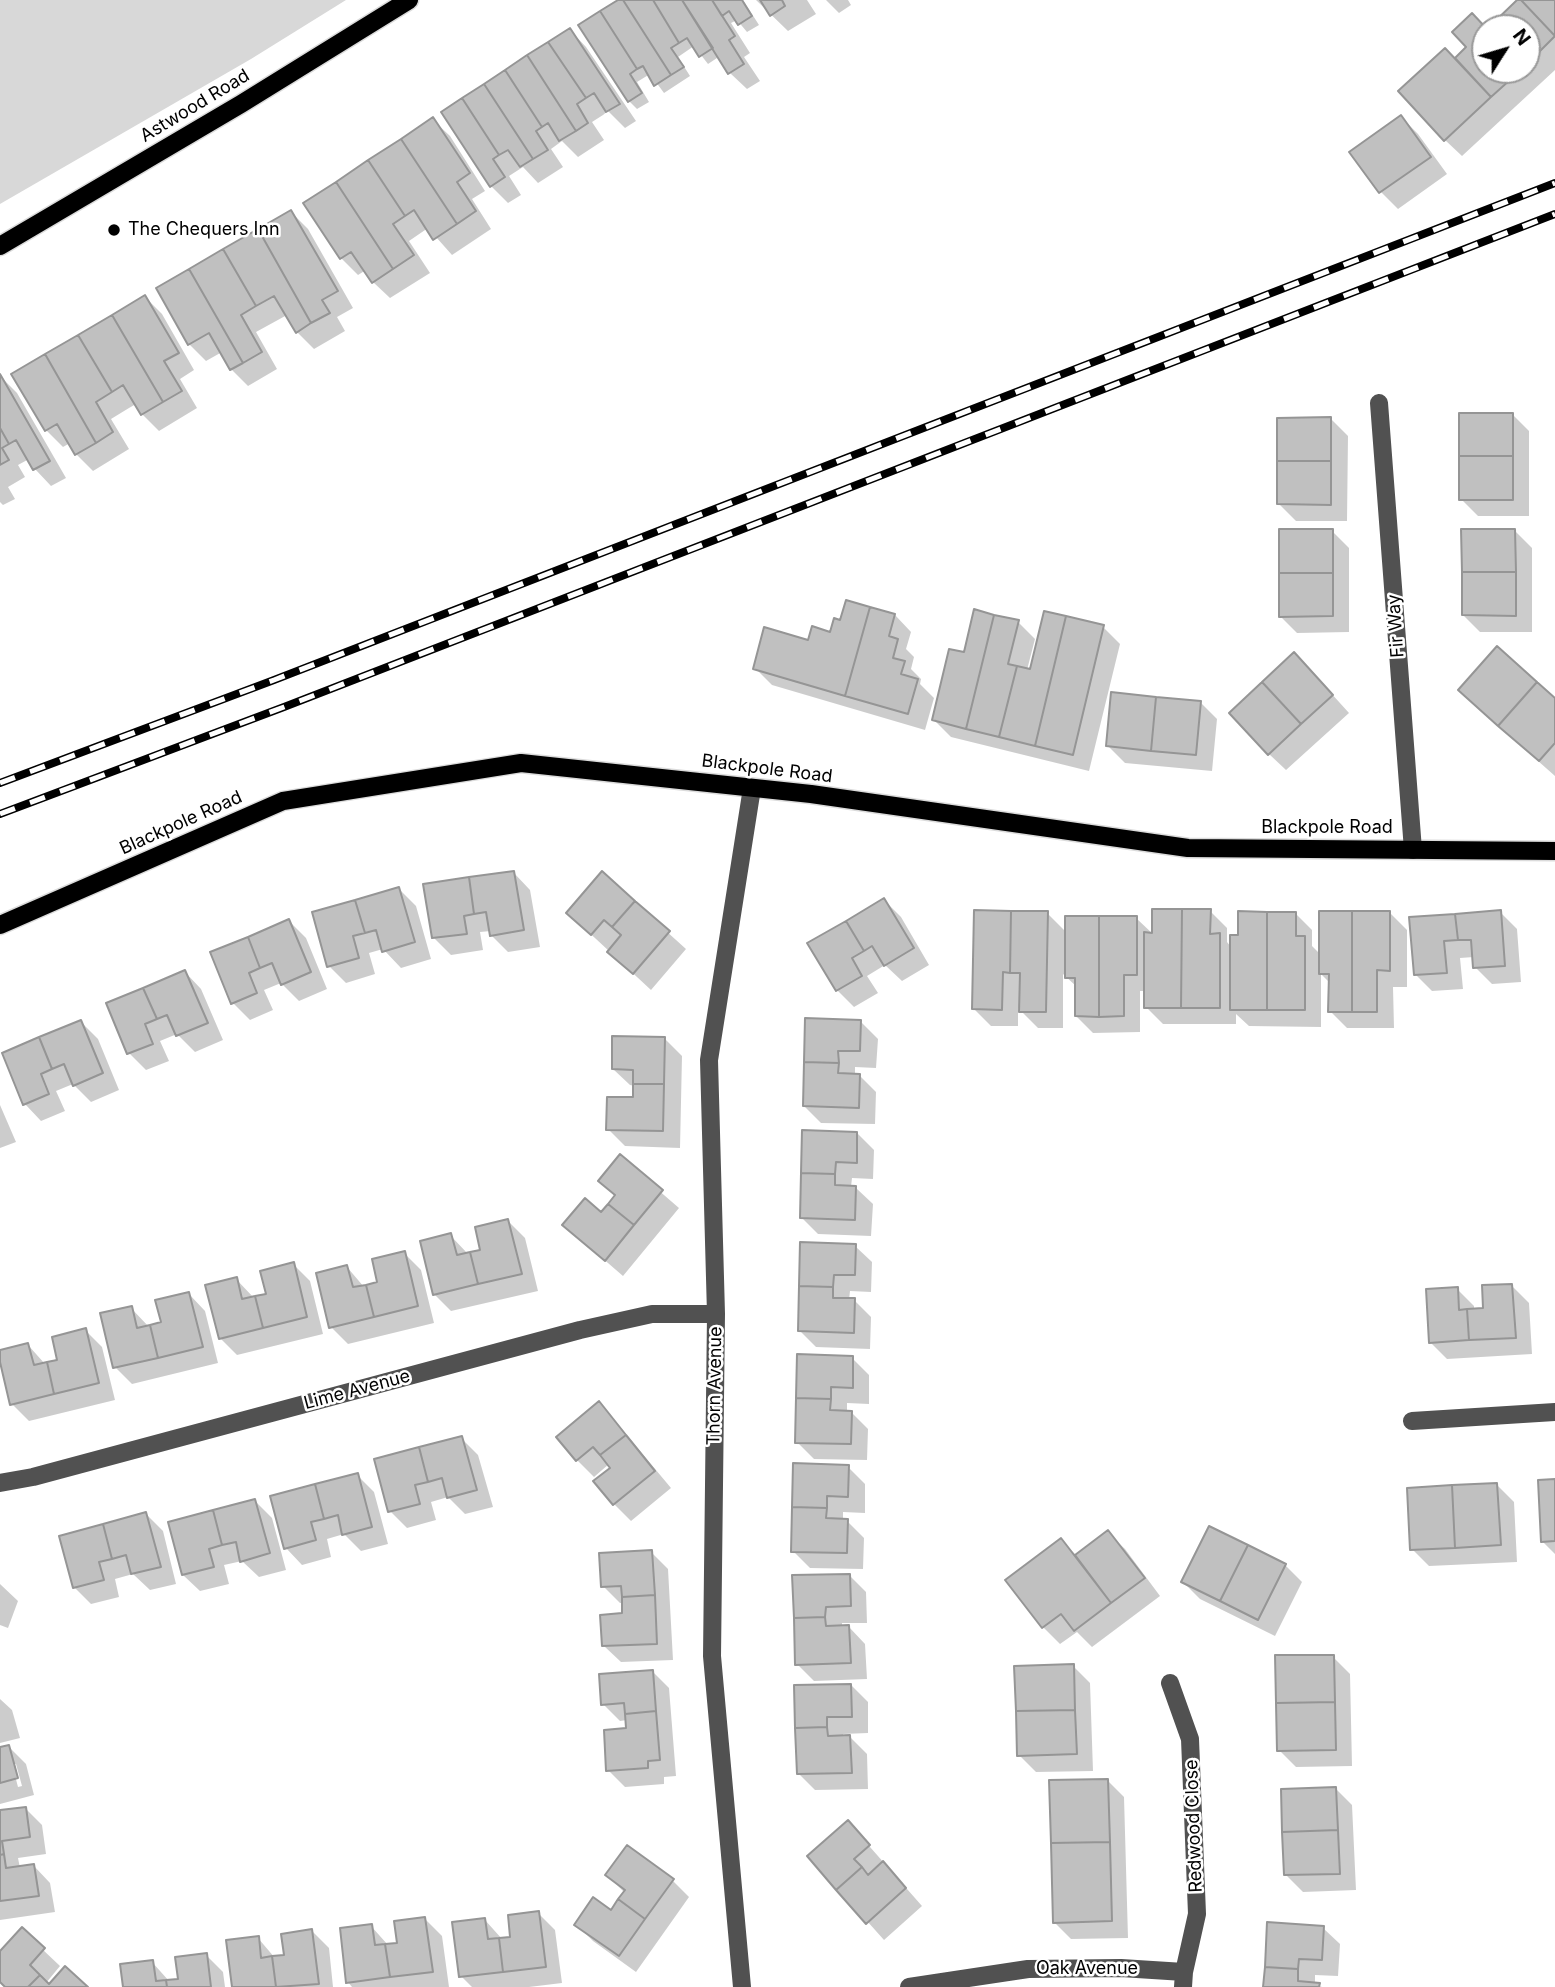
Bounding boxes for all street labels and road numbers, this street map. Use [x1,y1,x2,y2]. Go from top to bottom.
street label: Astwood Road [136,65,254,147]
street label: Fir Way [1383,594,1409,658]
street label: Blackpole Road [700,750,834,788]
street label: Blackpole Road [117,786,245,860]
street label: Blackpole Road [1261,817,1393,839]
street label: Thorn Avenue [703,1326,727,1446]
street label: Lime Avenue [302,1365,412,1415]
street label: Redwood Close [1181,1759,1207,1893]
street label: Oak Avenue [1036,1958,1138,1980]

